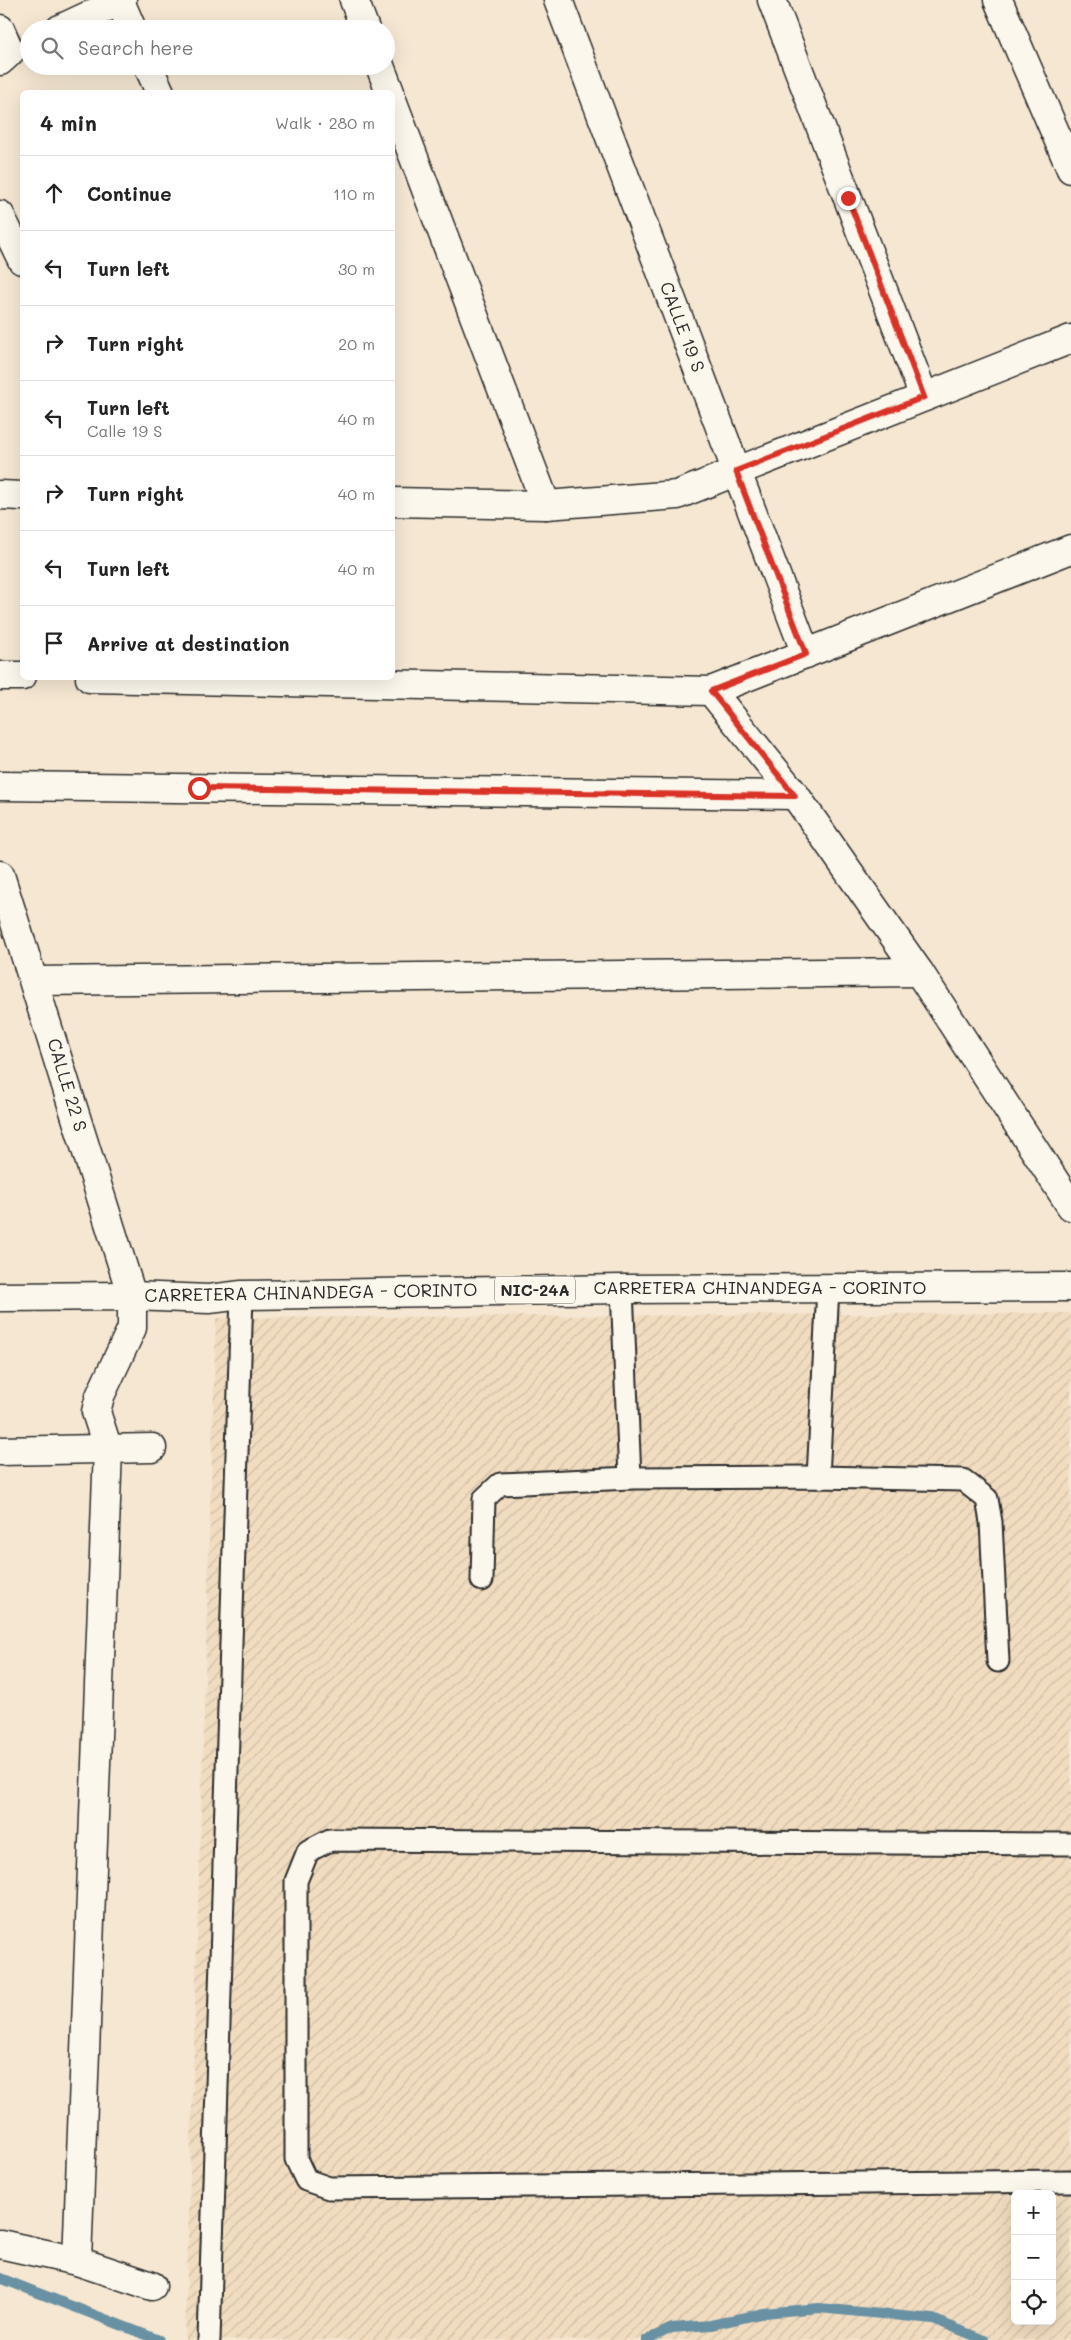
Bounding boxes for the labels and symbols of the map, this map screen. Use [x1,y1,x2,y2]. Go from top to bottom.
route end [837,187,860,210]
street label: CALLE 19 S [655,278,711,375]
route start [188,777,211,800]
street label: CALLE 22 S [42,1035,94,1134]
street label: CARRETERA CHINANDEGA - CORINTO [593,1275,927,1299]
road number: NIC-24A [495,1276,575,1304]
street label: CARRETERA CHINANDEGA - CORINTO [144,1277,478,1307]

